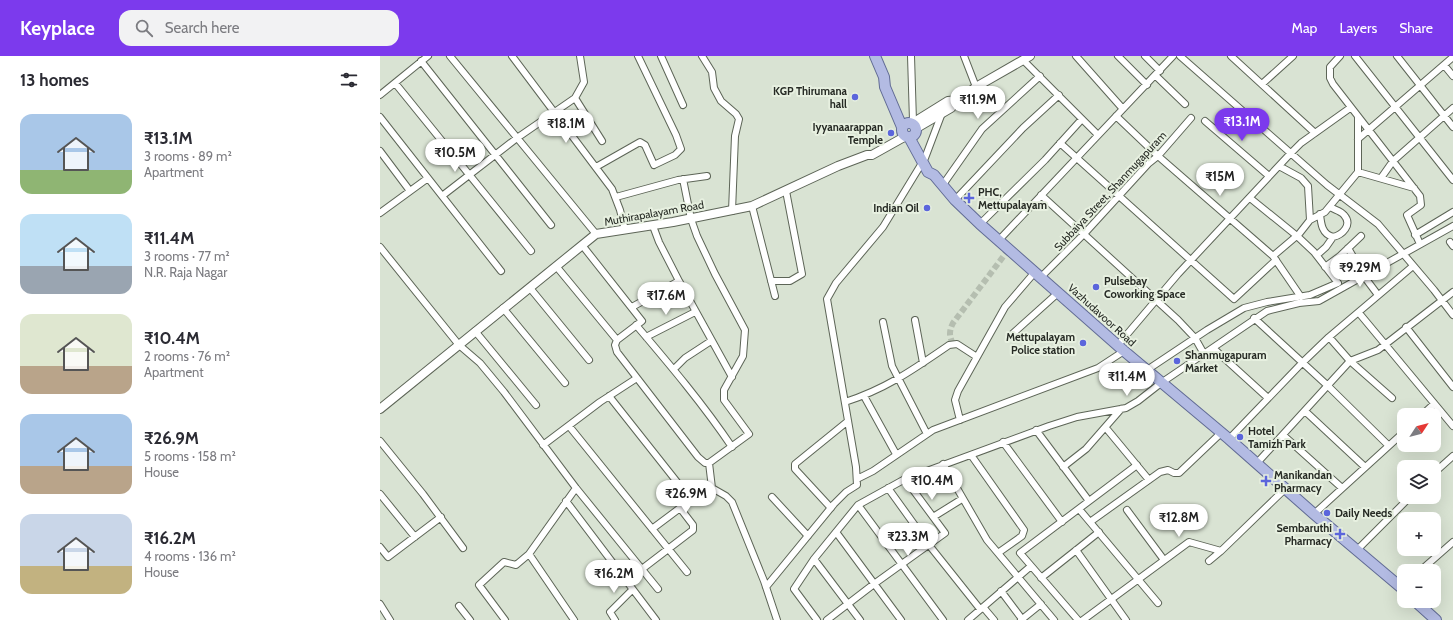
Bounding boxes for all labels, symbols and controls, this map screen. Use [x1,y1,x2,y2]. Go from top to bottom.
search box [119,10,399,46]
text: Keyplace [20,17,95,40]
icon: search [133,17,155,39]
text: Search here [165,19,239,37]
text: Map [1292,19,1317,37]
text: Layers [1339,19,1377,37]
text: Share [1399,19,1433,37]
icon: filters [338,69,360,91]
text: 13 homes [20,70,89,90]
place label: KGP Thirumana hall [773,84,848,111]
pin: ₹11.9M [945,86,1011,120]
text: ₹11.9M [959,91,997,107]
marker: KGP Thirumana hall [850,92,860,102]
pin: ₹13.1M [1209,108,1275,142]
pin: ₹18.1M [533,110,599,144]
text: ₹13.1M [1223,113,1261,129]
text: ₹18.1M [547,115,585,131]
place label: Iyyanaarappan Temple [813,120,883,147]
text: ₹13.1M [144,128,193,148]
marker: Iyyanaarappan Temple [886,128,896,138]
street label: Subbaiya Street, Shanmugapuram [1051,128,1169,254]
icon: home [52,130,100,178]
pin: ₹10.5M [422,139,488,173]
text: ₹10.5M [434,144,476,160]
text: 3 rooms · 89 m² [144,148,232,164]
pin: ₹15M [1196,163,1244,197]
text: Apartment [144,164,204,180]
text: ₹15M [1205,168,1235,184]
place label: PHC, Mettupalayam [978,185,1047,212]
marker: PHC, Mettupalayam [963,192,975,204]
street label: Muthirapalayam Road [603,197,705,229]
place label: Indian Oil [873,201,919,215]
marker: Indian Oil [922,203,932,213]
text: ₹11.4M [144,228,194,248]
icon: home [52,230,100,278]
text: 3 rooms · 77 m² [144,248,230,264]
pin: ₹9.29M [1327,254,1393,288]
text: ₹9.29M [1339,259,1381,275]
text: N.R. Raja Nagar [144,264,227,280]
place label: Pulsebay Coworking Space [1104,274,1186,301]
street label: Vazhudavoor Road [1065,281,1139,349]
pin: ₹17.6M [633,282,699,316]
marker: Pulsebay Coworking Space [1091,282,1101,292]
text: ₹17.6M [646,287,686,303]
text: ₹10.4M [144,328,200,348]
icon: home [52,330,100,378]
place label: Mettupalayam Police station [1006,330,1075,357]
marker: Mettupalayam Police station [1078,338,1088,348]
text: 2 rooms · 76 m² [144,348,230,364]
place label: Shanmugapuram Market [1185,348,1266,375]
marker: Shanmugapuram Market [1172,356,1182,366]
pin: ₹11.4M [1094,363,1160,397]
text: Apartment [144,364,204,380]
text: ₹11.4M [1108,368,1146,384]
north arrow [1397,408,1441,452]
map controls [1397,408,1441,608]
place label: Hotel Tamizh Park [1248,424,1306,451]
text: ₹26.9M [144,428,199,448]
icon: home [52,430,100,478]
marker: Hotel Tamizh Park [1235,432,1245,442]
text: 5 rooms · 158 m² [144,448,236,464]
button: layers [1397,460,1441,504]
text: House [144,464,179,480]
pin: ₹10.4M [899,467,965,501]
place label: Manikandan Pharmacy [1274,468,1332,495]
text: ₹10.4M [911,472,953,488]
marker: Manikandan Pharmacy [1261,476,1271,486]
pin: ₹26.9M [653,480,719,514]
text: ₹26.9M [665,485,707,501]
pin: ₹12.8M [1146,504,1212,538]
place label: Daily Needs [1335,506,1392,520]
marker: Daily Needs [1322,508,1332,518]
text: ₹12.8M [1159,509,1199,525]
button: + [1397,512,1441,556]
place label: Sembaruthi Pharmacy [1276,521,1332,548]
pin: ₹23.3M [875,523,941,557]
text: ₹16.2M [144,528,196,548]
text: ₹23.3M [887,528,929,544]
marker: Sembaruthi Pharmacy [1335,529,1345,539]
icon: home [52,530,100,578]
text: 4 rooms · 136 m² [144,548,236,564]
pin: ₹16.2M [581,560,647,594]
text: House [144,564,179,580]
button: − [1397,564,1441,608]
text: ₹16.2M [594,565,634,581]

